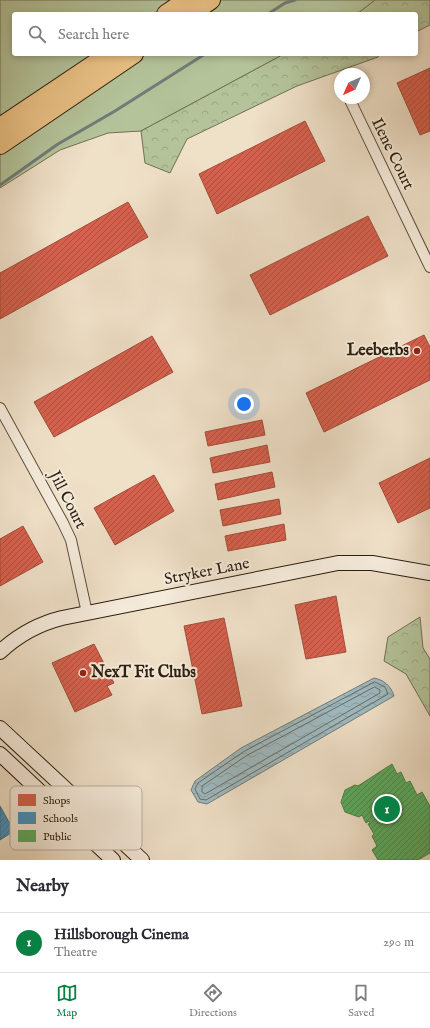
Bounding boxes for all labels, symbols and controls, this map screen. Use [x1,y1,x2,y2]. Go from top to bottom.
search box [12,12,418,56]
icon: search [26,23,48,45]
text: Search here [58,25,129,44]
north arrow [334,68,370,104]
street label: Ilene Court [366,115,418,194]
place label: Leeberbs [347,341,409,361]
marker: Leeberbs [412,346,422,356]
your location [234,394,254,414]
street label: Jill Court [43,466,90,533]
street label: Stryker Lane [163,554,251,590]
place label: NexT Fit Clubs [90,663,196,683]
marker: NexT Fit Clubs [78,668,88,678]
legend [10,786,142,850]
text: Shops [43,794,70,808]
pin: 1 [374,794,400,824]
text: Schools [43,812,78,826]
text: Public [43,830,72,844]
text: Nearby [16,876,69,897]
text: Hillsborough Cinema [54,925,189,944]
text: 1 [27,934,31,951]
text: 290 m [383,934,414,951]
text: Theatre [54,944,97,961]
tab: Map [56,982,78,1020]
tab: Directions [189,982,237,1020]
tab: Saved [348,982,374,1020]

